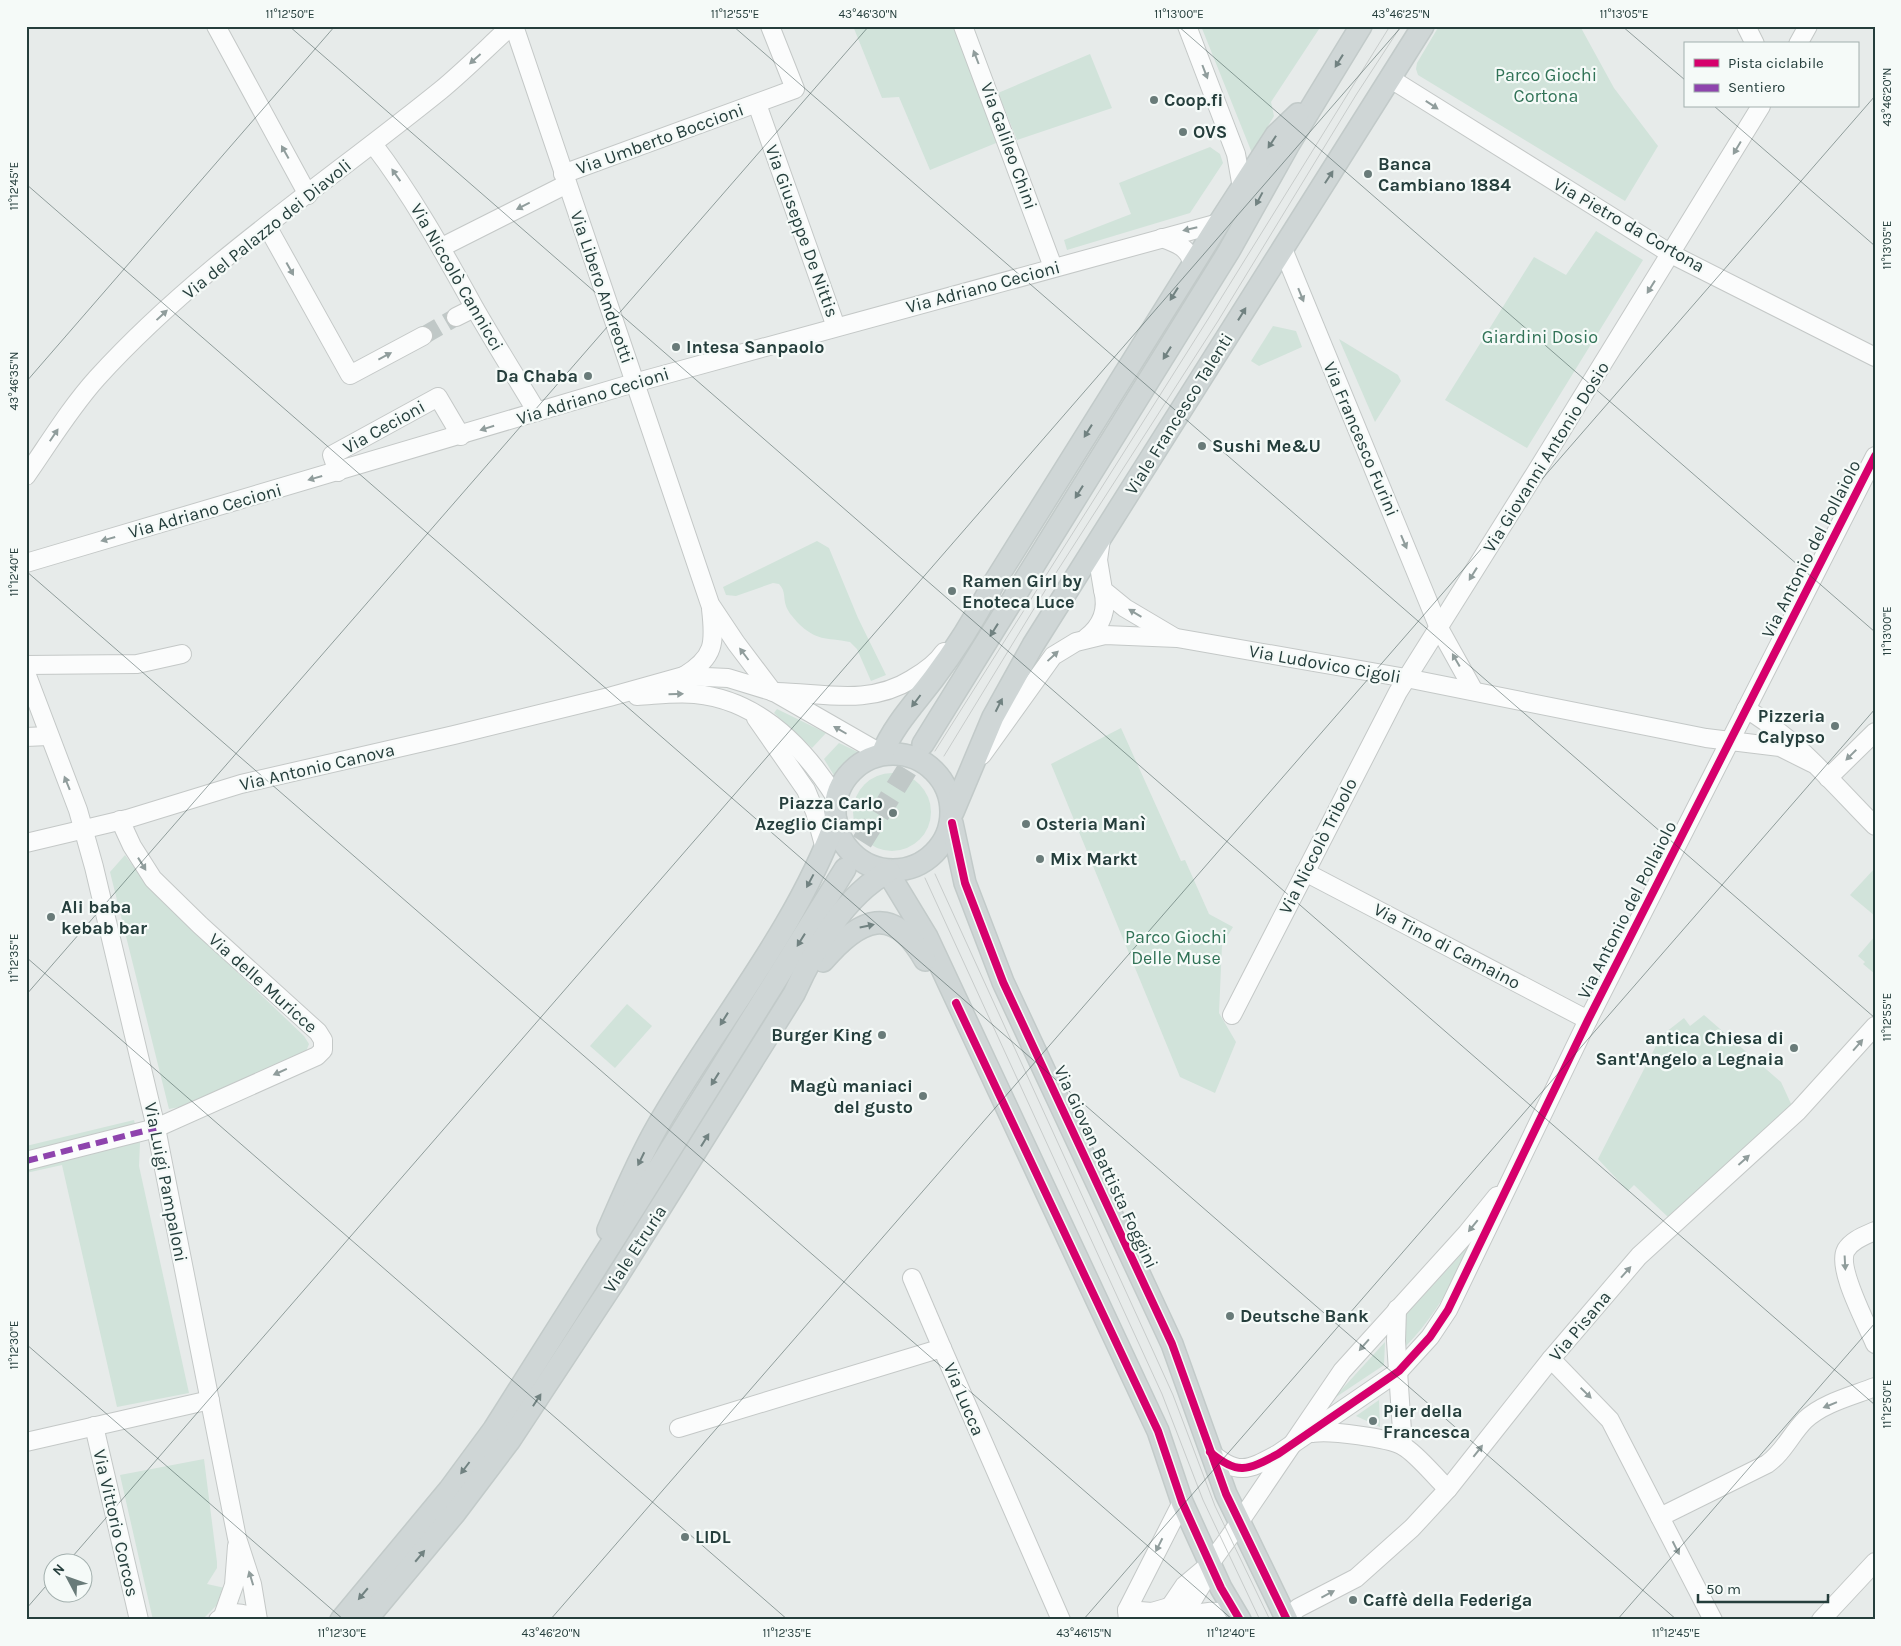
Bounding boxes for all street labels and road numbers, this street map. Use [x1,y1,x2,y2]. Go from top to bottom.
street label: Via Galileo Chini [976,80,1042,212]
street label: Via Umberto Boccioni [573,98,747,180]
street label: Via Giuseppe De Nittis [760,142,844,320]
street label: Via del Palazzo dei Diavoli [178,154,356,304]
street label: Via Pietro da Cortona [1549,173,1709,277]
street label: Via Niccolò Cannicci [406,199,508,355]
street label: Via Libero Andreotti [565,208,639,366]
street label: Via Adriano Cecioni [904,256,1062,318]
street label: Viale Francesco Talenti [1120,329,1238,499]
street label: Via Giovanni Antonio Dosio [1478,357,1614,557]
street label: Via Francesco Furini [1318,358,1404,520]
street label: Via Adriano Cecioni [514,362,672,430]
street label: Via Cecioni [339,395,429,459]
street label: Via Antonio del Pollaiolo [1756,456,1866,642]
street label: Via Adriano Cecioni [126,479,284,543]
street label: Via Ludovico Cigoli [1247,640,1403,688]
street label: Via Antonio Canova [237,738,397,796]
street label: Via Niccolò Tribolo [1274,774,1362,918]
street label: Via Antonio del Pollaiolo [1572,817,1682,1003]
street label: Via Tino di Camaino [1370,898,1524,994]
street label: Via delle Muricce [204,928,322,1038]
street label: Via Giovan Battista Foggini [1049,1062,1163,1272]
street label: Via Luigi Pampaloni [140,1100,192,1264]
street label: Viale Etruria [599,1201,671,1297]
street label: Via Pisana [1544,1286,1616,1366]
street label: Via Lucca [939,1359,989,1439]
street label: Via Vittorio Corcos [88,1447,144,1599]

